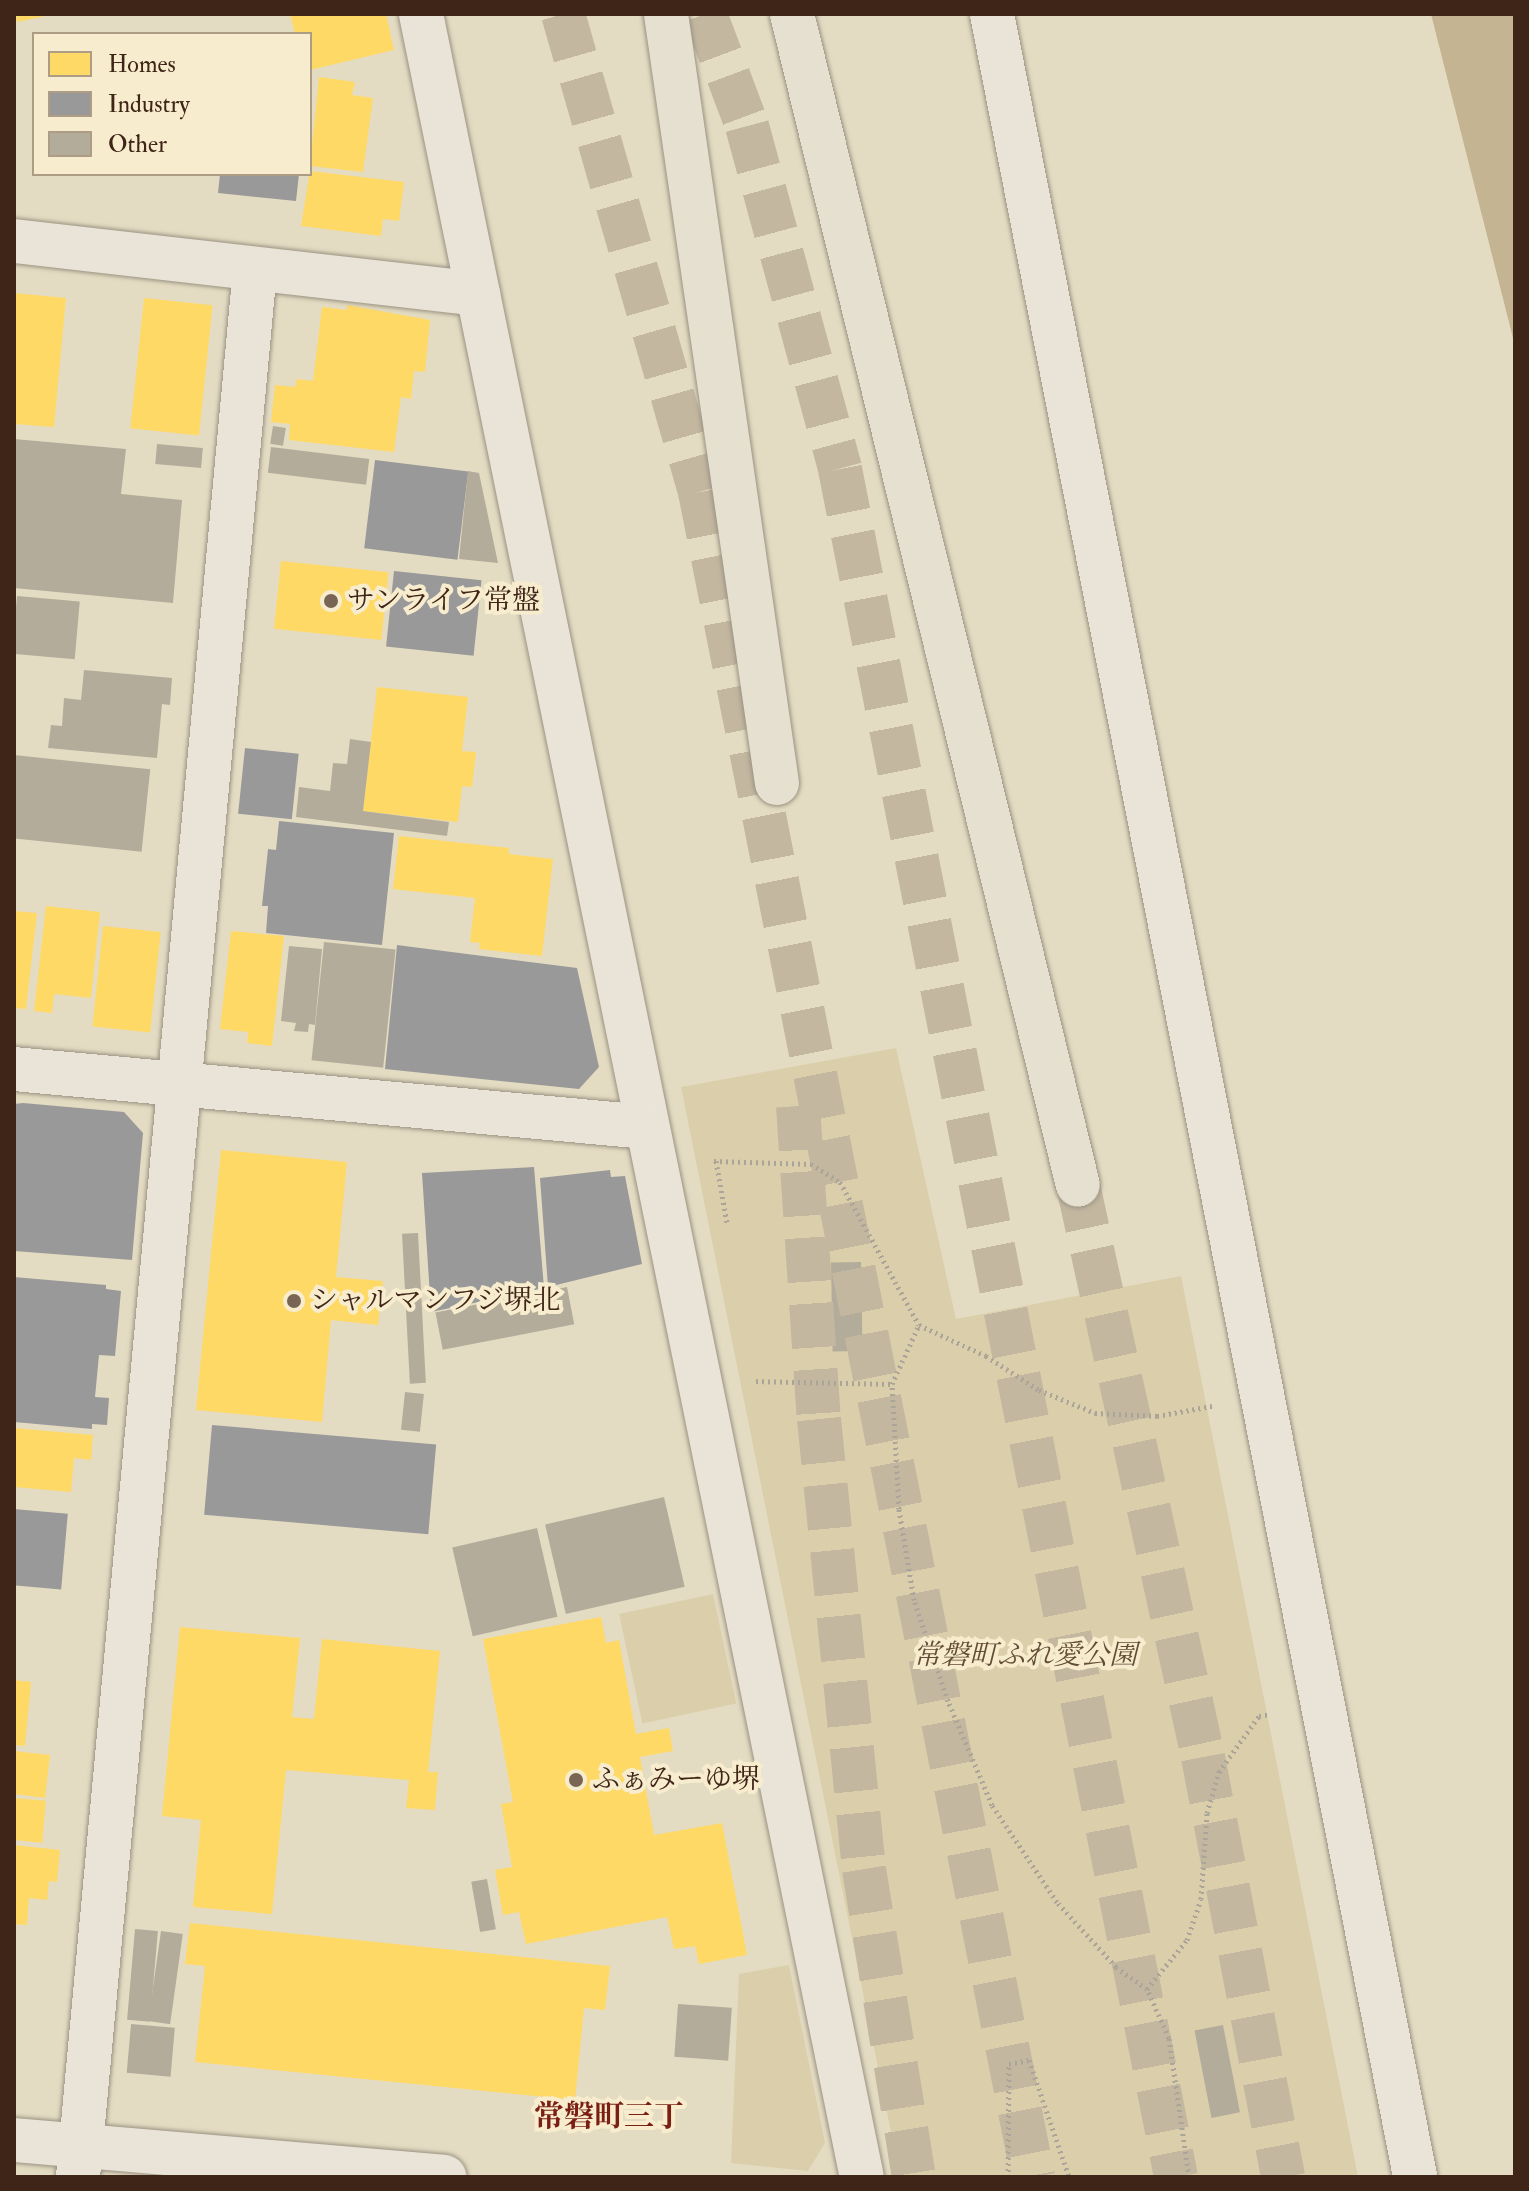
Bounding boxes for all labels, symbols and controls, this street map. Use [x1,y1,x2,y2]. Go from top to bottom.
legend [32,32,312,176]
text: Homes [108,49,176,80]
text: Industry [108,89,190,120]
text: Other [108,129,167,160]
place label: サンライフ常盤 [347,584,543,618]
marker: サンライフ常盤 [322,592,340,610]
place label: シャルマンフジ堺北 [310,1284,562,1318]
marker: シャルマンフジ堺北 [285,1292,303,1310]
park label: 常磐町ふれ愛公園 [913,1639,1137,1673]
place label: ふぁみーゆ堺 [592,1763,760,1797]
marker: ふぁみーゆ堺 [567,1771,585,1789]
district label: 常磐町三丁 [534,2099,684,2135]

